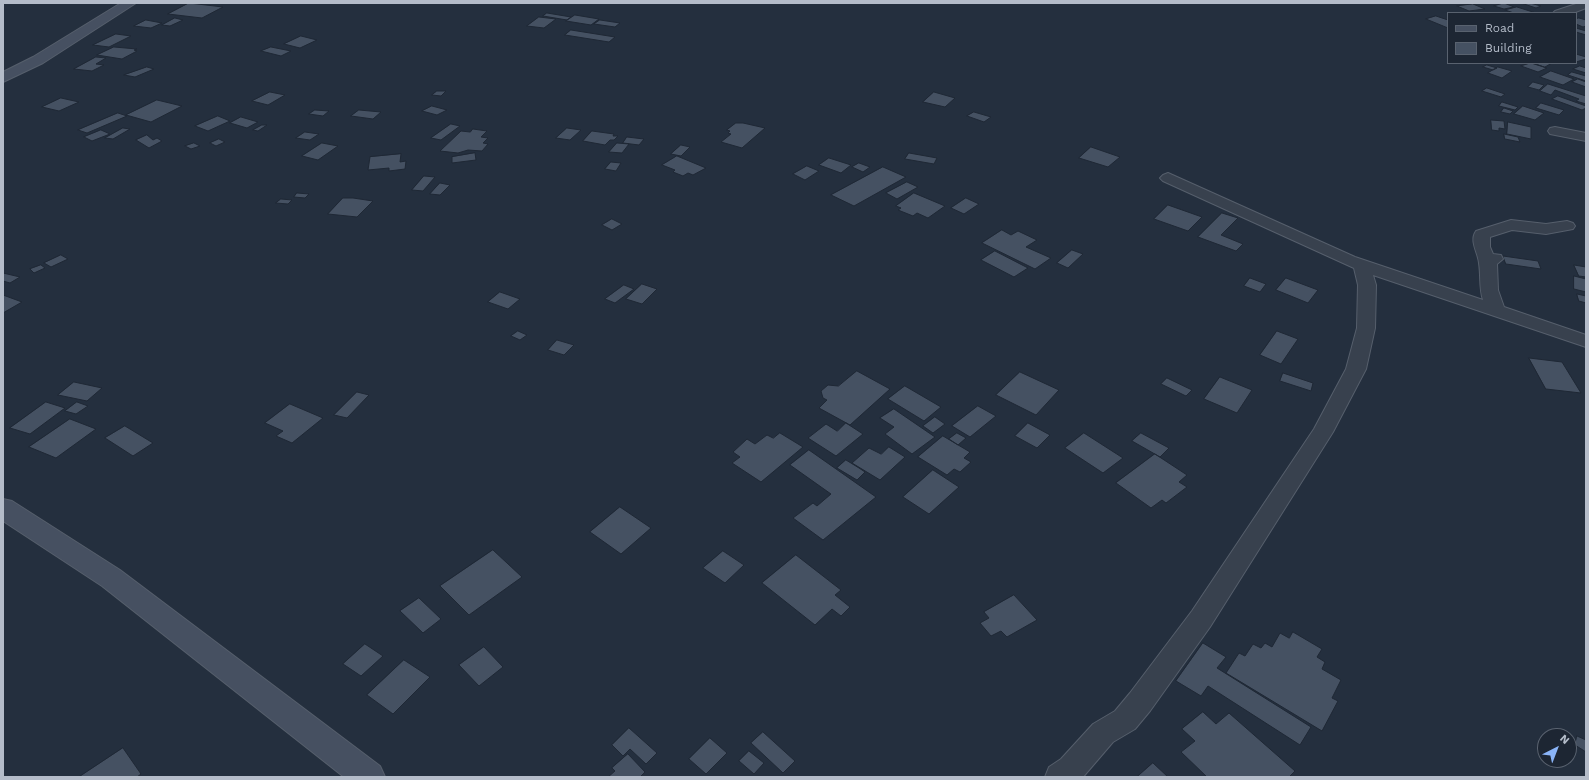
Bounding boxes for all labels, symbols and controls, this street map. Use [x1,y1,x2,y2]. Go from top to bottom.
legend [1447,12,1577,64]
text: Road [1485,21,1514,35]
text: Building [1485,41,1532,55]
north arrow [1537,728,1577,768]
text: N [1557,732,1572,747]

